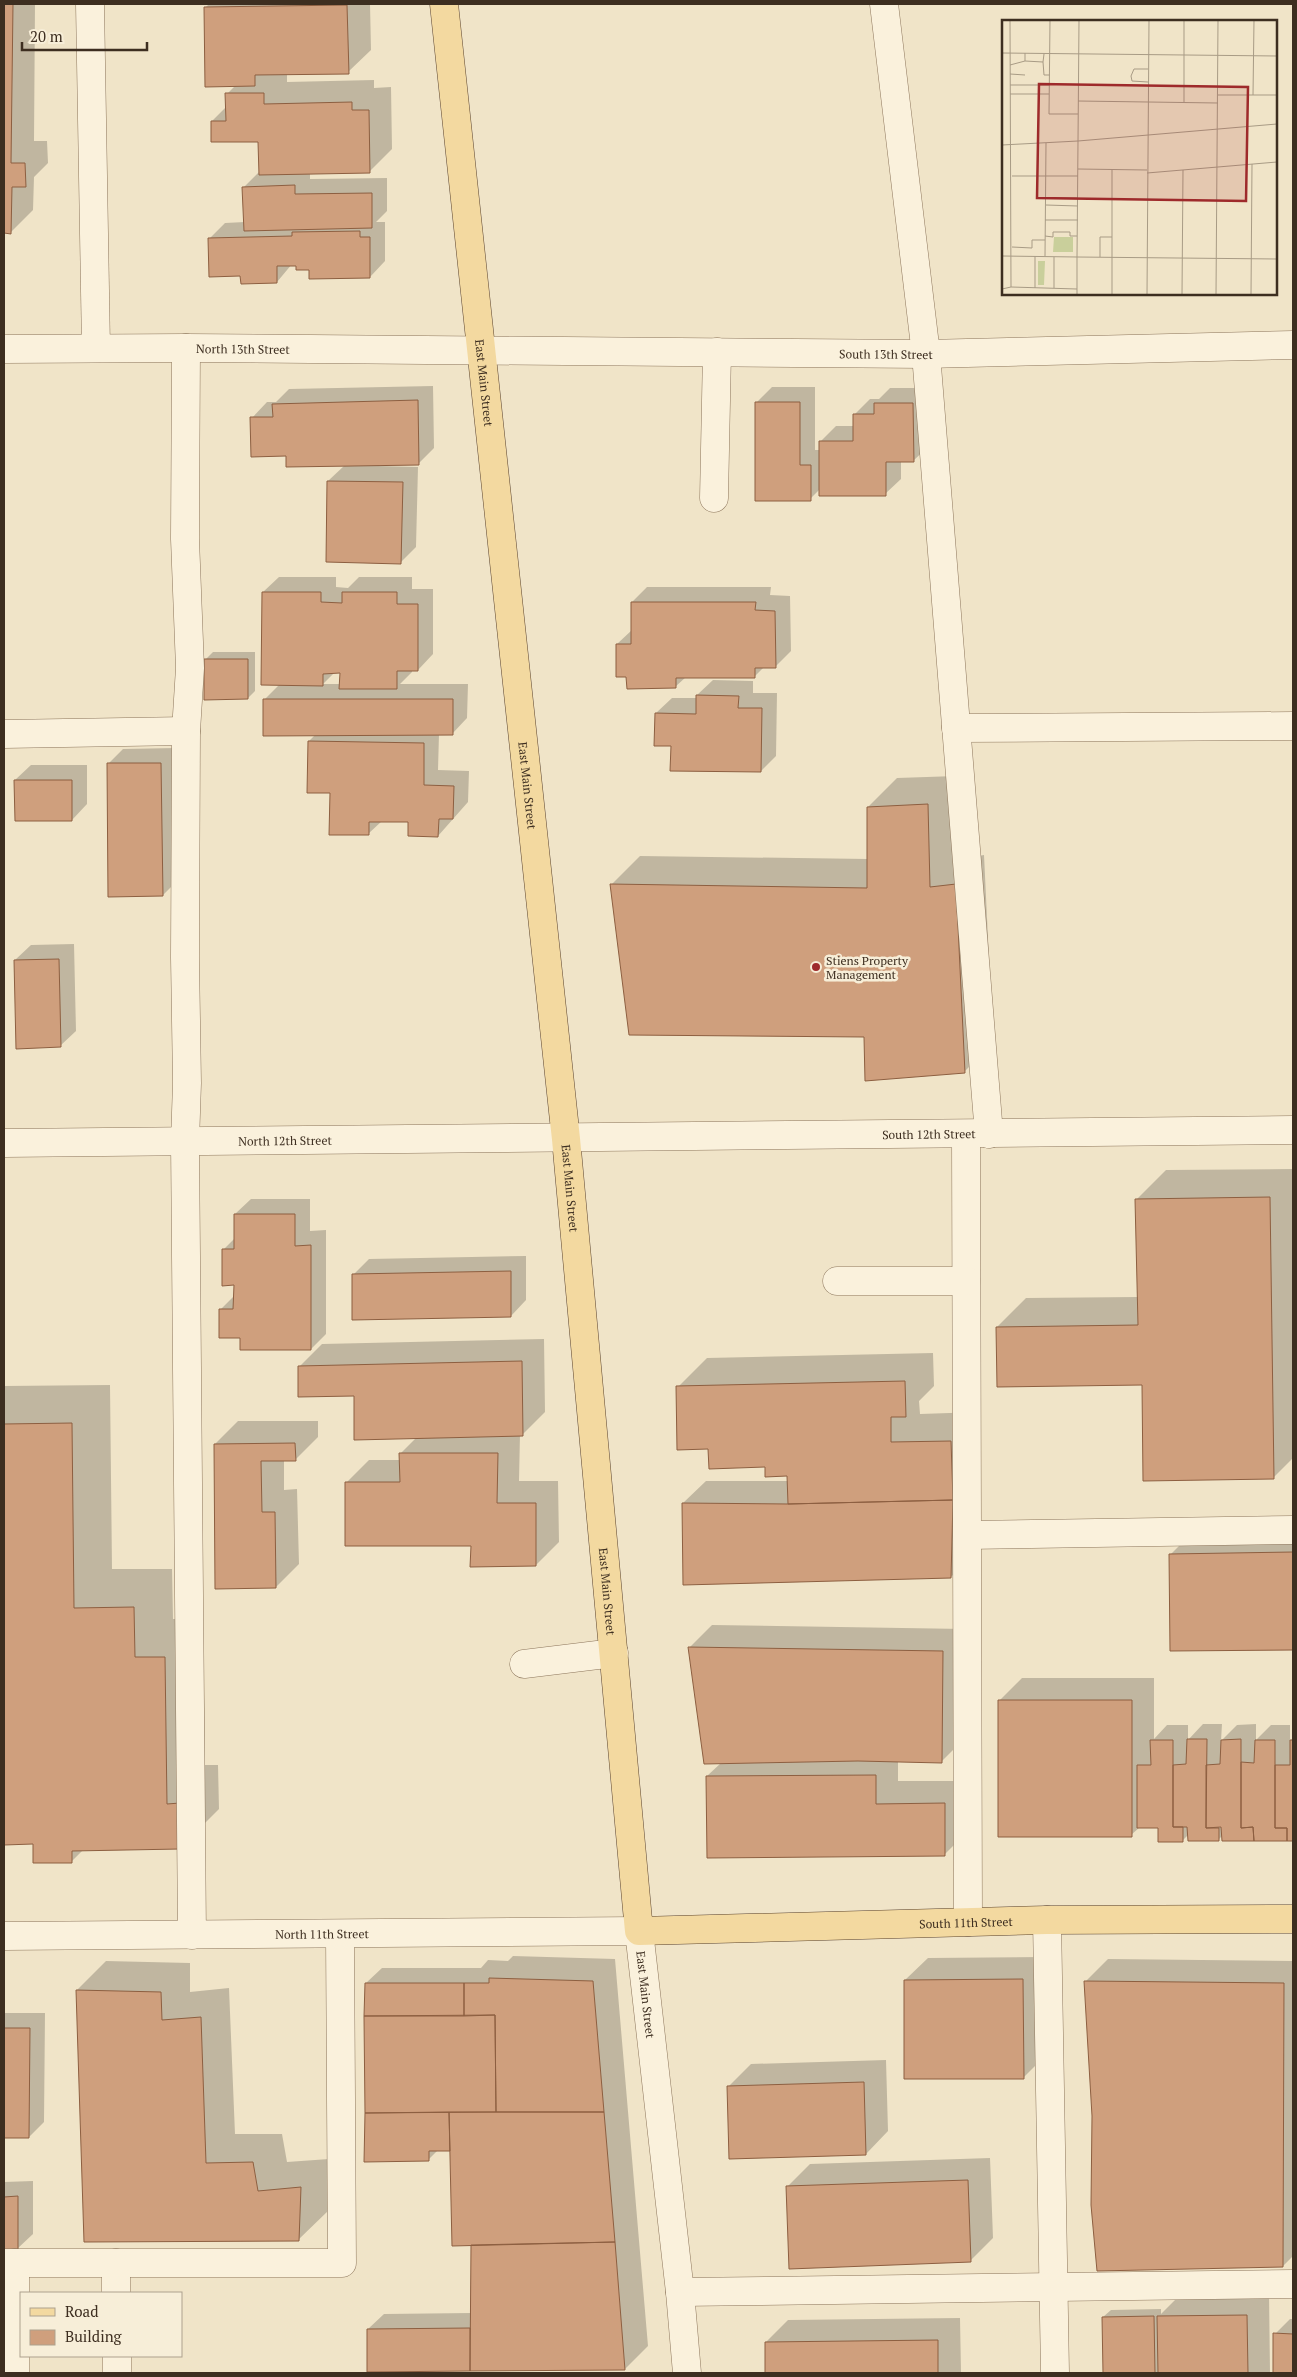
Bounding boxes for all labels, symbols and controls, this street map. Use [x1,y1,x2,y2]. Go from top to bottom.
scale bar [22,20,148,52]
inset map [1002,20,1277,295]
text: 20 m [30,26,63,46]
street label: East Main Street [473,338,497,428]
street label: North 13th Street [196,341,290,356]
street label: South 13th Street [839,346,934,362]
street label: East Main Street [516,741,540,831]
place label: Stiens Property Management [826,953,909,982]
marker: Stiens Property Management [810,961,822,973]
street label: South 12th Street [882,1126,976,1142]
street label: North 12th Street [238,1132,332,1148]
street label: East Main Street [559,1144,582,1233]
street label: East Main Street [596,1547,619,1637]
street label: South 11th Street [919,1913,1014,1931]
street label: North 11th Street [275,1926,369,1941]
street label: East Main Street [634,1950,659,2040]
legend [20,2292,182,2357]
text: Road [65,2301,98,2321]
text: Building [65,2326,123,2346]

